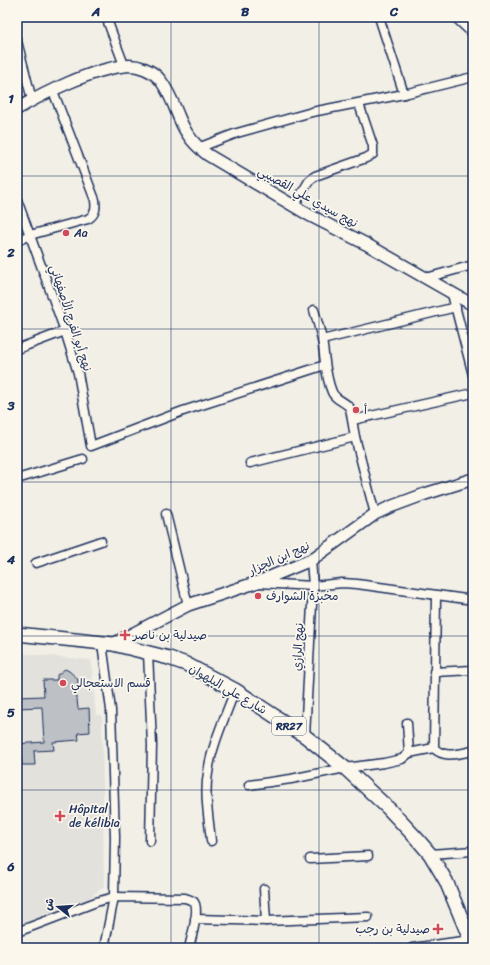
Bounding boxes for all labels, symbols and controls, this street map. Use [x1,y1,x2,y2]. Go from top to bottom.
text: A [91,0,100,23]
text: B [241,0,250,23]
text: C [389,0,399,23]
text: 1 [8,87,14,110]
street label: نهج سيدي علي القصيبي [254,160,362,234]
place label: Aa [73,222,88,244]
marker: Aa [61,228,71,238]
text: 2 [6,241,15,264]
street label: نهج أبو الفرج الأصفهاني [43,262,99,374]
text: 3 [6,394,15,417]
place label: أ [364,399,367,421]
marker: أ [351,405,361,415]
street label: نهج ابن الجزار [244,535,313,582]
text: 4 [6,548,16,571]
place label: مخبزة الشوارف [266,585,339,607]
marker: مخبزة الشوارف [253,591,263,601]
street label: نهج الرازي [286,622,310,672]
place label: صيدلية بن ناصر [132,624,207,646]
marker: صيدلية بن ناصر [120,630,130,640]
street label: شارع علي البلهوان [185,658,271,720]
place label: قسم الاستعجالي [71,672,151,694]
marker: قسم الاستعجالي [58,678,68,688]
text: 5 [7,701,15,724]
road number: RR27 [272,717,306,735]
place label: Hôpital de kélibia [69,798,120,834]
marker: Hôpital de kélibia [54,810,66,822]
text: 6 [6,855,15,878]
north arrow [38,887,78,927]
text: ش [38,896,60,913]
place label: صيدلية بن رجب [355,918,430,940]
marker: صيدلية بن رجب [433,924,443,934]

